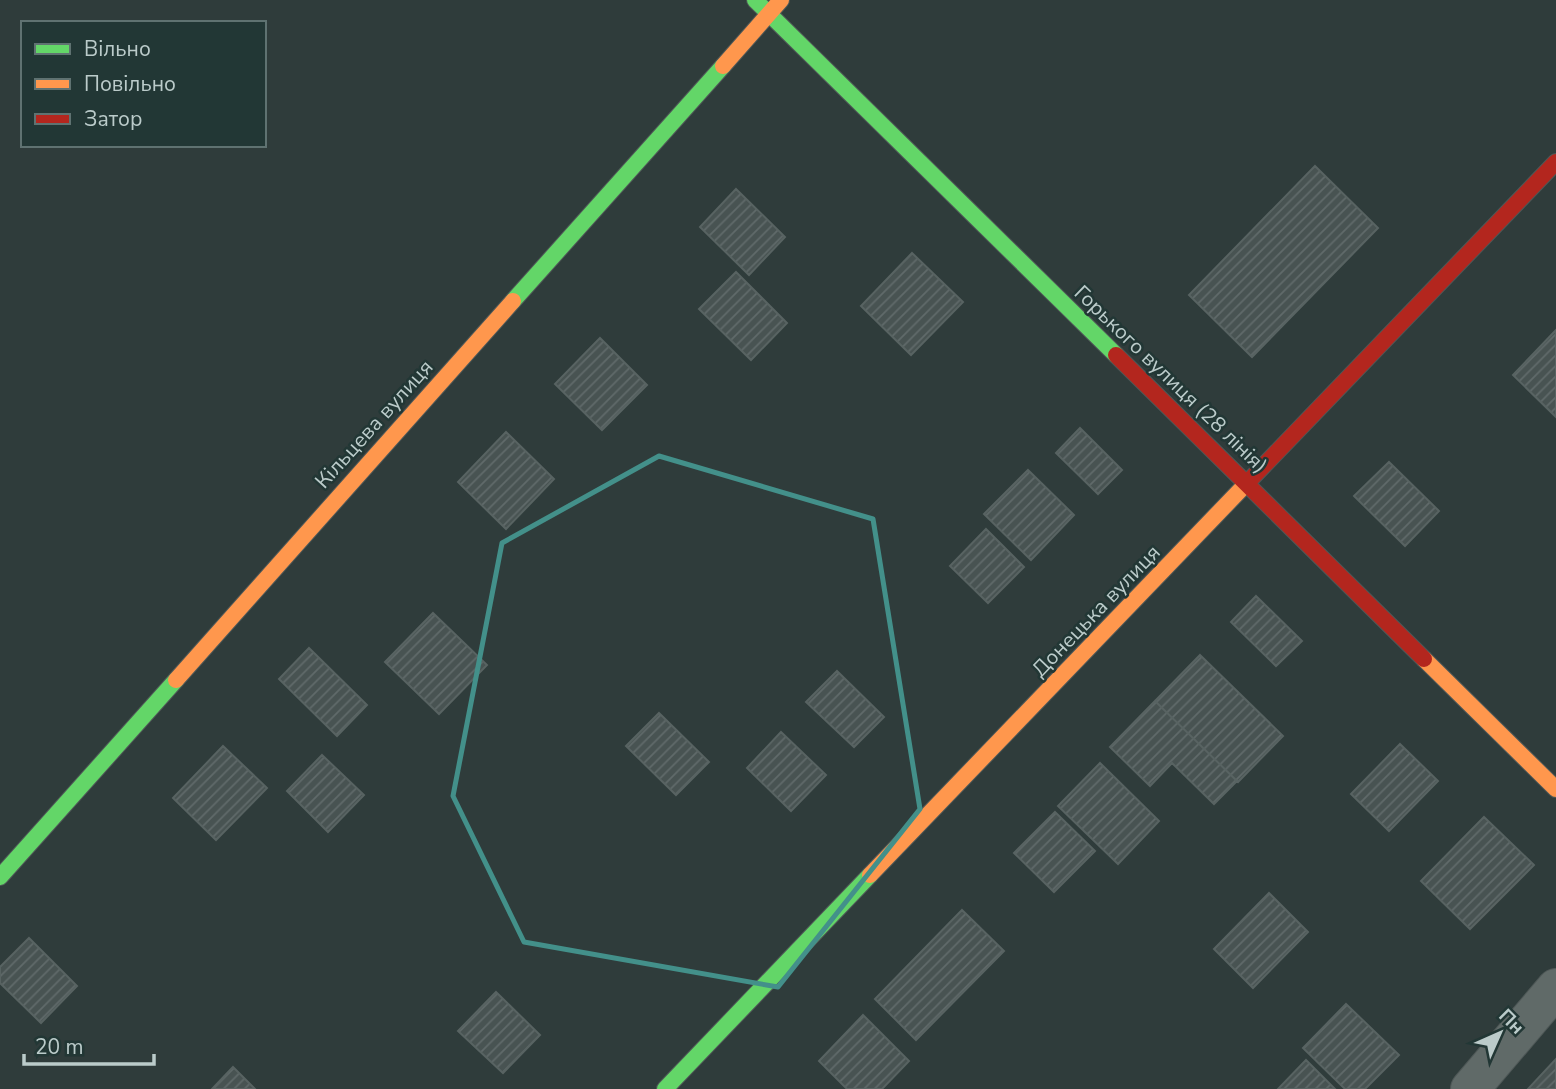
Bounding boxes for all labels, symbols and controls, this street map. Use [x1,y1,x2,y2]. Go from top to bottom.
legend [21,21,266,147]
text: Вільно [84,35,151,63]
text: Повільно [84,70,176,98]
text: Затор [84,105,142,133]
street label: Горького вулиця (28 лiнiя) [1068,279,1274,479]
street label: Кільцева вулиця [309,354,439,494]
street label: Донецька вулиця [1026,539,1166,683]
north arrow [1465,998,1535,1068]
text: Пн [1493,1003,1530,1040]
scale bar [24,1023,154,1066]
text: 20 m [35,1033,84,1061]

